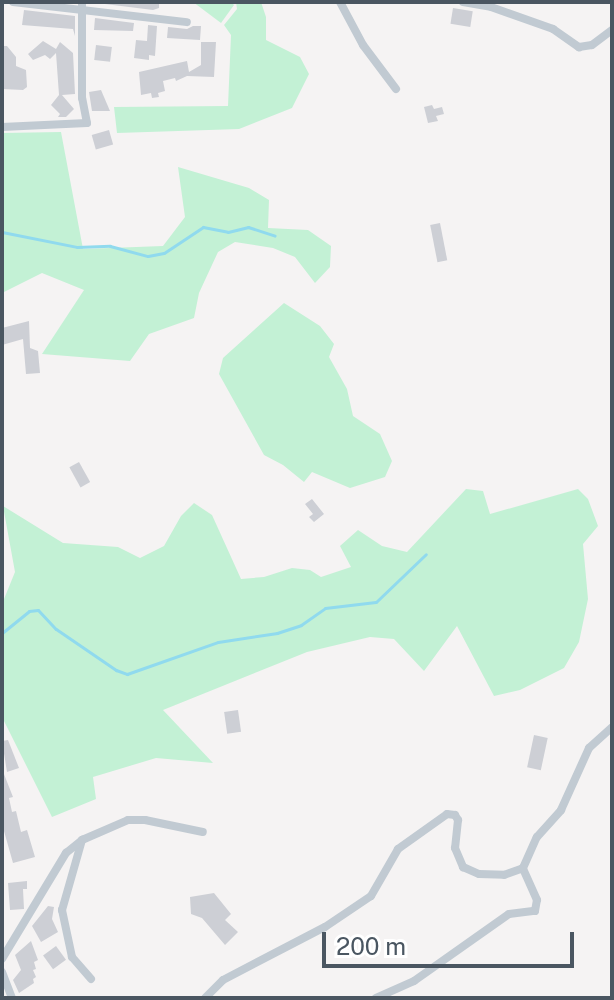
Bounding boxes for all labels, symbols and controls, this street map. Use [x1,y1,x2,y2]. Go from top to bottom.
scale bar [326,916,578,966]
text: 200 m [336,932,406,960]

